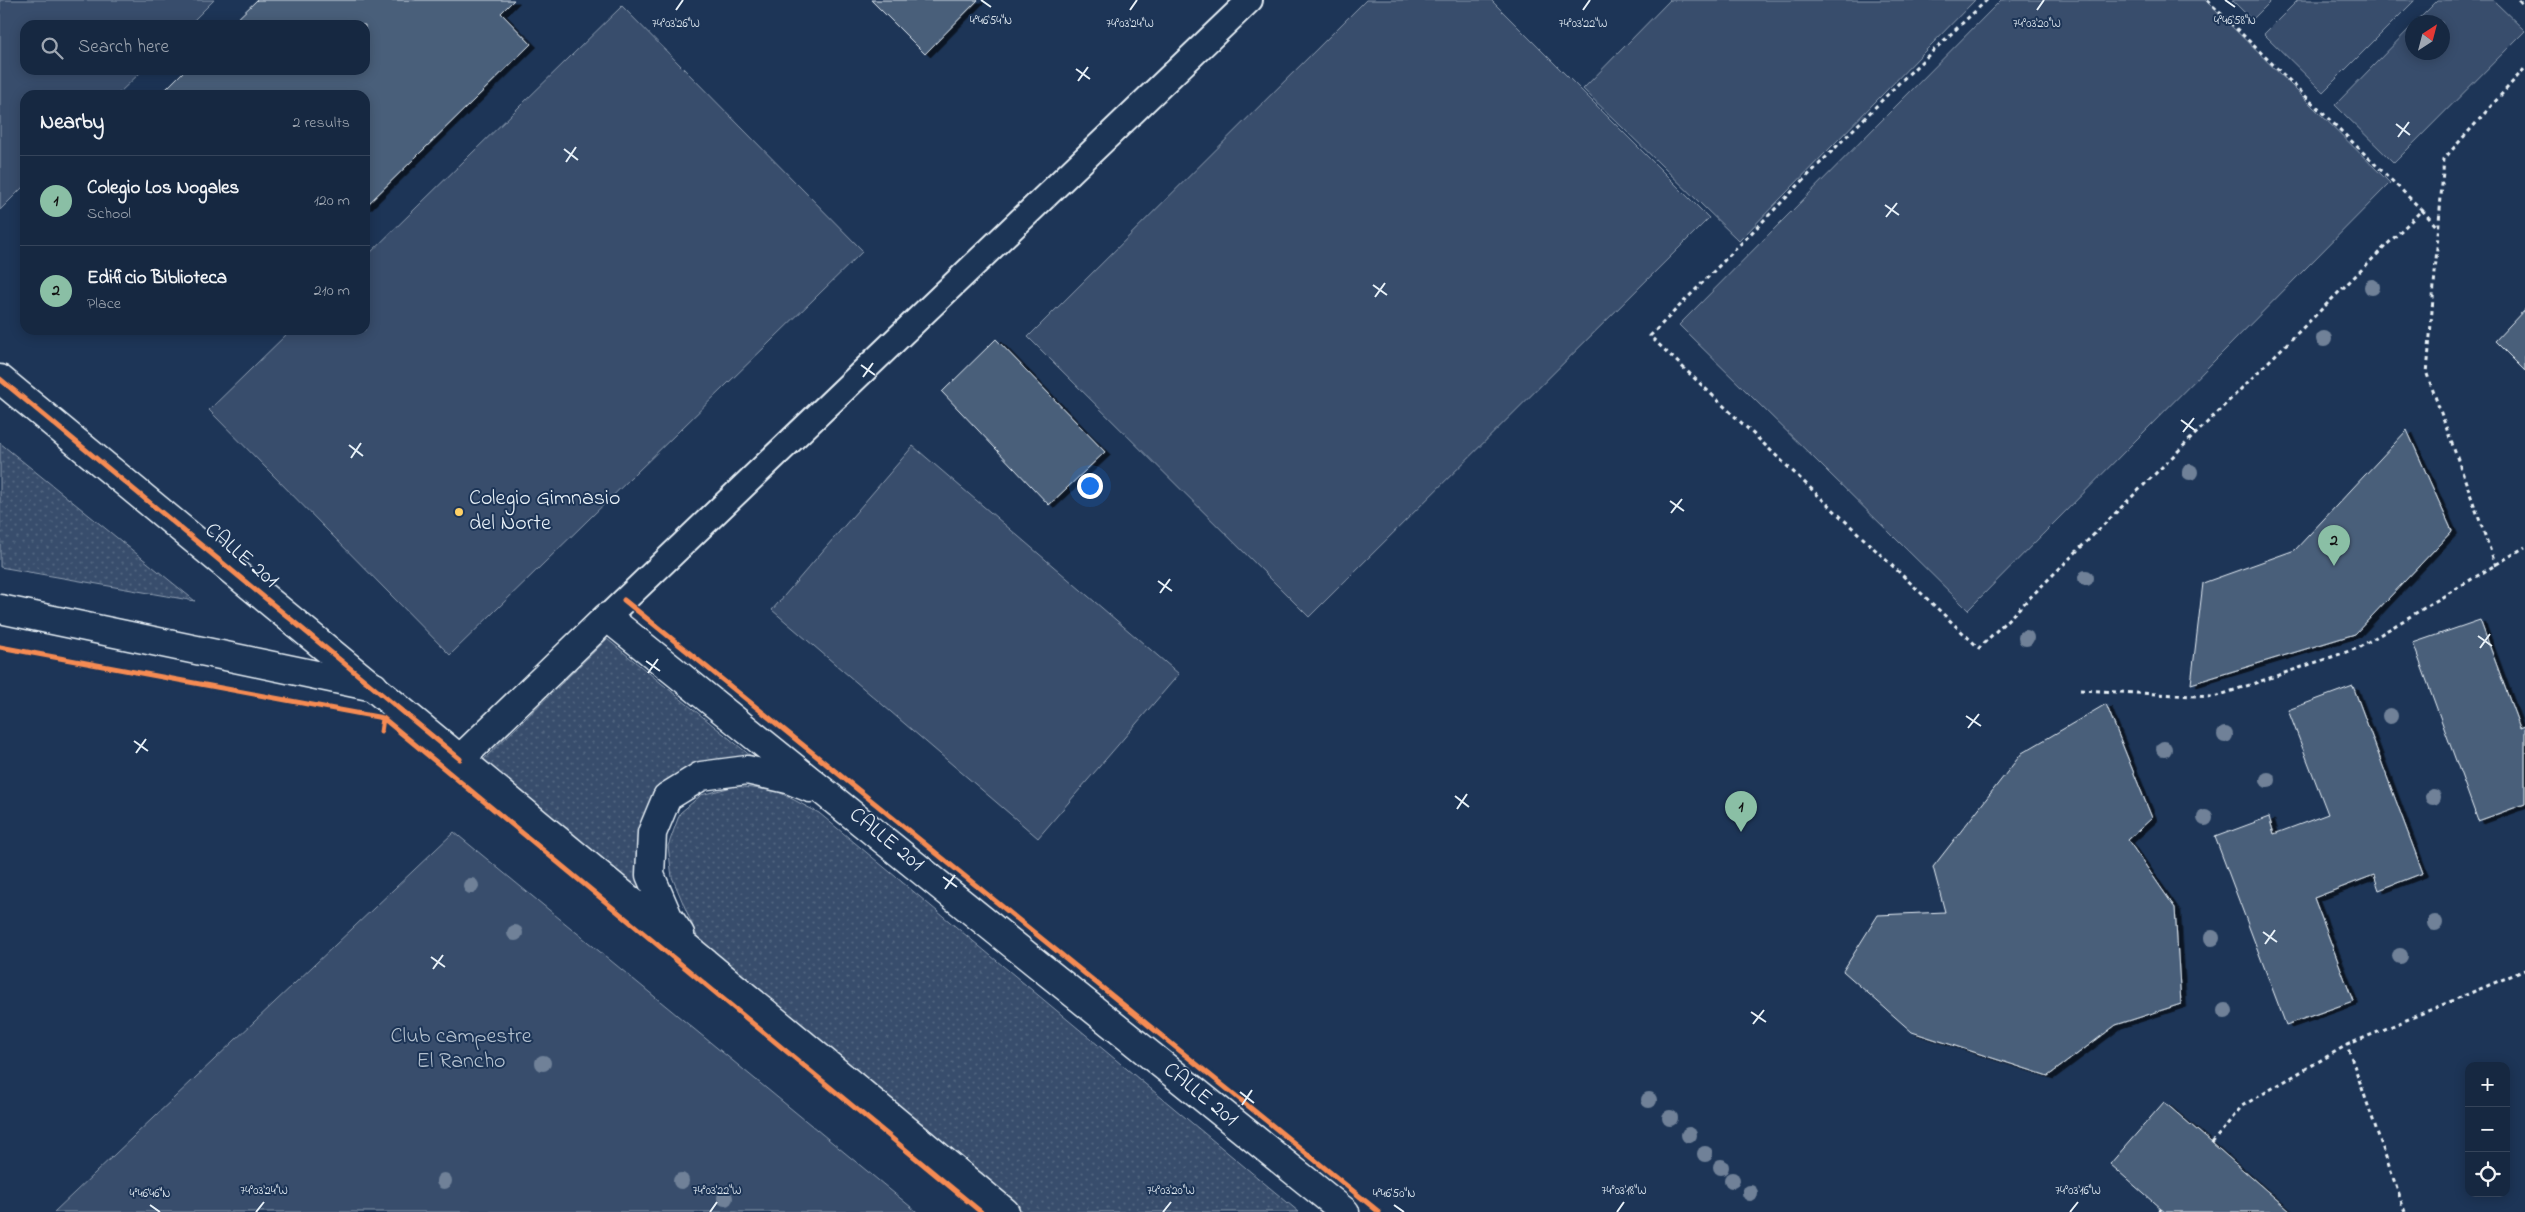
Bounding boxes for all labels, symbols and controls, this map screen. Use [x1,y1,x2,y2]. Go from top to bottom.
text: 4°46'54"N [970,12,1012,30]
text: 4°46'58"N [2214,12,2256,30]
text: 74°03'26"W [652,15,700,33]
text: 74°03'24"W [1106,15,1154,33]
text: 74°03'22"W [1559,15,1607,33]
text: 74°03'20"W [2013,15,2061,33]
north arrow [2405,15,2450,60]
search box [20,20,370,75]
icon: search [38,34,66,62]
text: Search here [78,34,169,61]
text: Nearby [40,108,104,138]
text: 2 results [292,111,350,135]
text: Colegio Los Nogales [87,175,239,202]
text: 1 [53,189,59,213]
text: 120 m [314,189,350,213]
text: School [87,202,131,226]
text: Edificio Biblioteca [87,265,227,292]
text: 2 [52,279,60,303]
text: 210 m [314,279,350,303]
text: Place [87,292,121,316]
your location [1077,473,1103,499]
place label: Colegio Gimnasio del Norte [469,483,620,540]
marker: Colegio Gimnasio del Norte [453,506,465,518]
street label: CALLE 201 [197,515,285,597]
pin: 2 [2318,525,2350,566]
pin: 1 [1725,791,1757,832]
street label: CALLE 201 [842,800,930,880]
park label: Club campestre El Rancho [390,1021,532,1078]
street label: CALLE 201 [1156,1055,1244,1135]
map controls [2465,1062,2510,1197]
button: + [2465,1062,2510,1107]
button: − [2465,1107,2510,1152]
button: locate [2465,1152,2510,1197]
text: 74°03'24"W [240,1182,288,1200]
text: 74°03'22"W [693,1182,741,1200]
text: 74°03'20"W [1147,1182,1195,1200]
text: 74°03'18"W [1602,1182,1646,1200]
text: 74°03'16"W [2055,1182,2101,1200]
text: 4°46'46"N [130,1185,170,1203]
text: 4°46'50"N [1373,1185,1415,1203]

